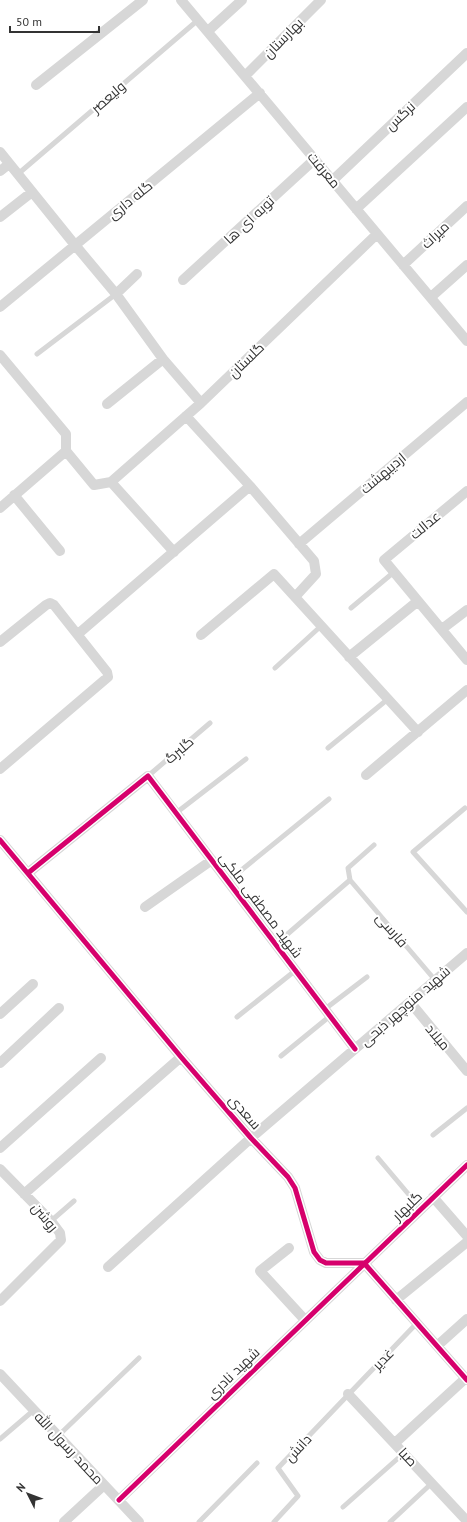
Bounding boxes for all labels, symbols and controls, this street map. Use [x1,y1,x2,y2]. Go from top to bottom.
scale bar [10,8,99,34]
text: 50 m [16,14,42,29]
street label: بهارستان [259,14,307,62]
street label: ولیعصر [86,77,129,118]
street label: نرگس [381,98,419,134]
street label: معرفت [304,148,344,192]
street label: گله داری [104,177,156,223]
street label: توبه ای ها [220,192,278,248]
street label: میراث [417,217,453,253]
street label: گلستان [224,338,268,382]
street label: اردیبهشت [356,448,410,498]
street label: عدالت [406,507,444,543]
street label: گلبرگ [161,732,197,768]
street label: شهید مصطفی ملکی [215,849,307,961]
street label: فارسی [372,909,412,951]
street label: شهید منوچهر ذبحی [356,962,454,1051]
street label: میلاد [422,1020,454,1054]
street label: سعدی [225,1091,265,1133]
street label: گلبهار [387,1187,426,1225]
street label: روشن [28,1199,62,1235]
street label: شهید نادری [203,1343,263,1403]
street label: غدیر [368,1344,398,1375]
street label: محمد رسول الله [31,1408,107,1488]
street label: دانش [281,1430,315,1466]
street label: صبا [395,1444,421,1470]
north arrow [8,1474,48,1514]
text: N [13,1480,28,1495]

